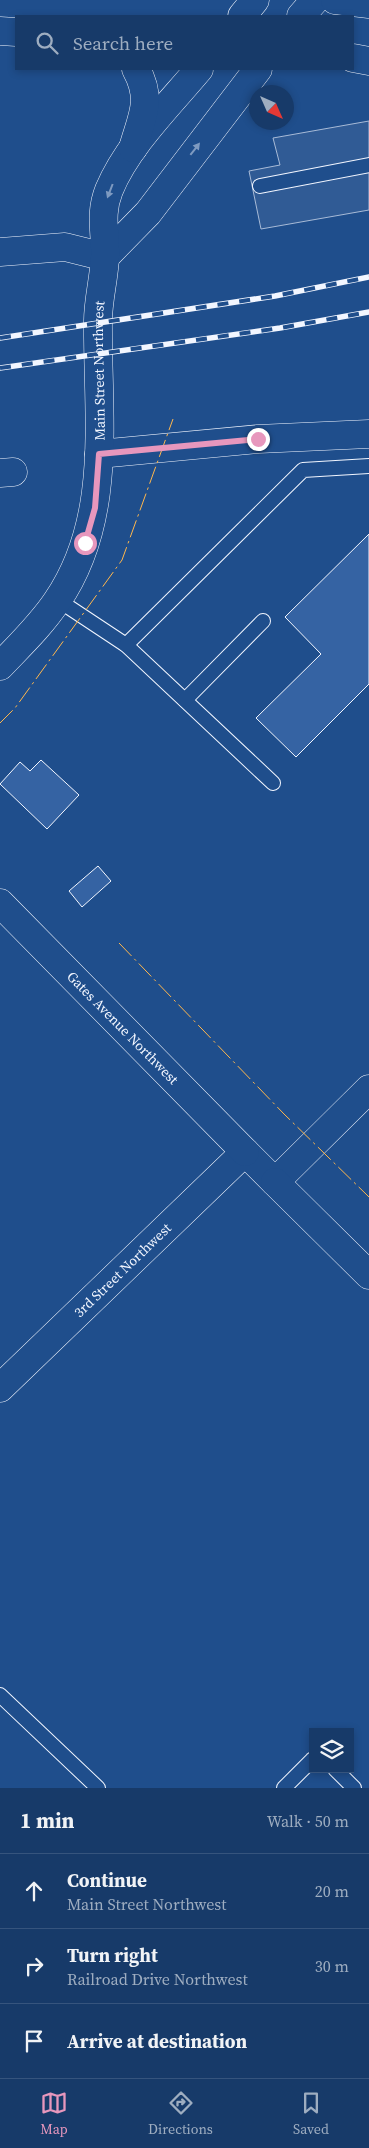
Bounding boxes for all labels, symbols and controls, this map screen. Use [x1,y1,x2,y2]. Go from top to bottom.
search box [15,15,354,70]
icon: search [33,29,61,57]
text: Search here [73,30,173,56]
north arrow [249,85,294,130]
one-way arrow [190,143,201,156]
one-way arrow [106,184,114,199]
street label: Main Street Northwest [88,299,110,441]
route end [247,428,270,451]
route start [74,532,97,555]
street label: Gates Avenue Northwest [62,967,183,1089]
street label: 3rd Street Northwest [69,1218,176,1322]
map controls [309,1728,354,1773]
button: layers [309,1728,354,1773]
text: 1 min [20,1806,75,1835]
text: Walk · 50 m [267,1810,349,1832]
text: Continue [67,1867,147,1893]
icon: ahead [20,1877,48,1905]
text: 20 m [315,1880,349,1902]
text: Main Street Northwest [67,1893,227,1915]
text: Turn right [67,1942,158,1968]
icon: right [20,1952,48,1980]
text: 30 m [315,1955,349,1977]
text: Railroad Drive Northwest [67,1968,248,1990]
icon: arrive [20,2027,48,2055]
text: Arrive at destination [67,2028,247,2054]
tab: Map [40,2089,68,2139]
tab: Directions [148,2089,213,2139]
tab: Saved [293,2089,329,2139]

